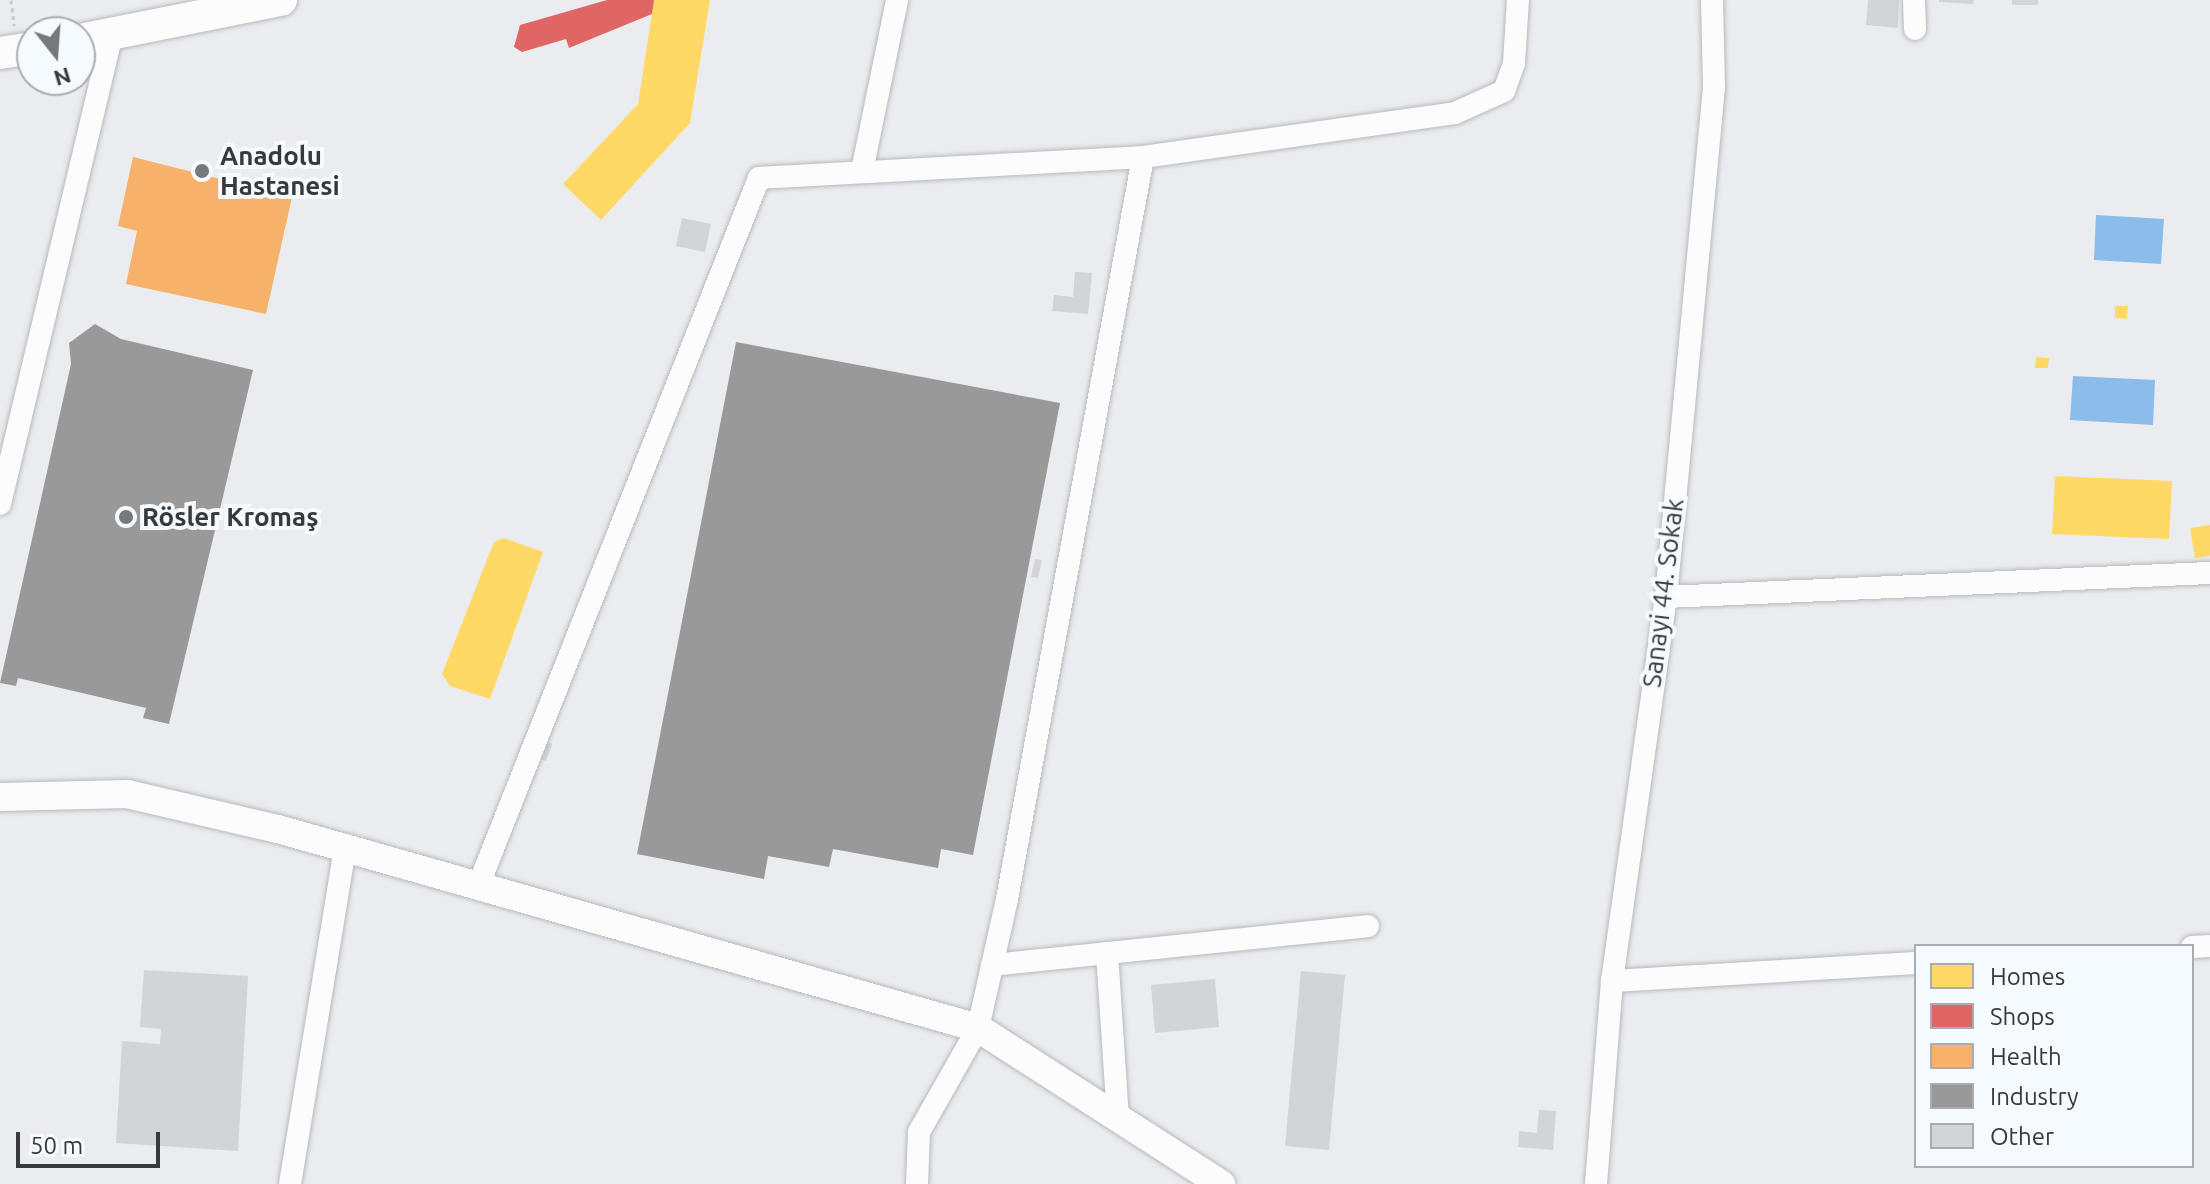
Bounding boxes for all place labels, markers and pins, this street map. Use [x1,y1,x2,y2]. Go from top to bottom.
place label: Anadolu Hastanesi [220,140,340,202]
marker: Anadolu Hastanesi [191,160,213,182]
place label: Rösler Kromaş [142,501,318,533]
marker: Rösler Kromaş [117,508,135,526]

